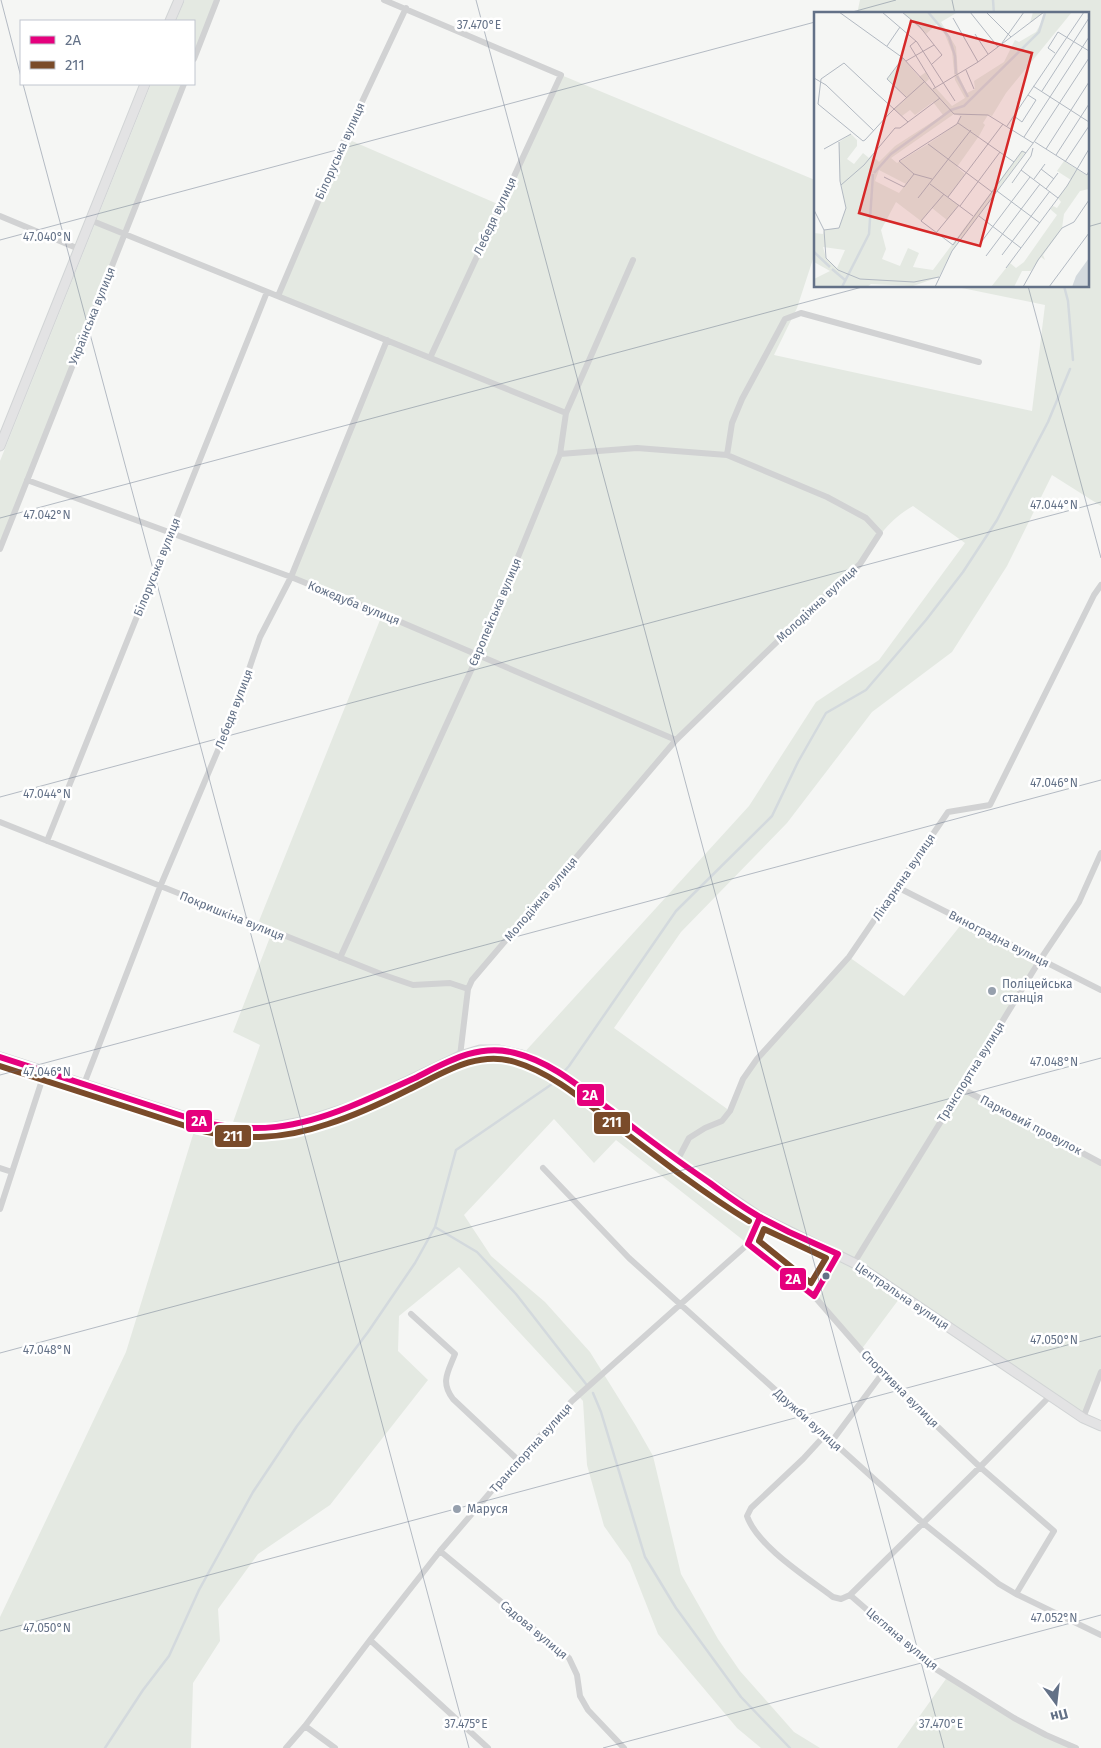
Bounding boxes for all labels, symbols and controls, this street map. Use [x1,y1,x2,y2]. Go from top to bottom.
inset map [814,12,1088,288]
text: 37.470°E [457,18,501,32]
legend [20,20,195,85]
text: 2А [65,31,81,49]
text: 211 [65,56,85,74]
street label: Білоруська вулиця [312,100,368,202]
street label: Лебедя вулиця [471,175,519,257]
text: 47.040°N [23,230,71,244]
street label: Українська вулиця [66,265,118,367]
text: 47.044°N [1030,498,1078,512]
text: 47.042°N [23,508,71,522]
street label: Білоруська вулиця [131,516,183,618]
street label: Європейська вулиця [466,556,524,668]
street label: Молодіжна вулиця [774,563,860,645]
street label: Кожедуба вулиця [306,578,402,628]
street label: Лебедя вулиця [212,667,256,751]
text: 47.046°N [1030,776,1078,790]
text: 47.044°N [23,787,71,801]
street label: Лікарняна вулиця [870,831,938,923]
street label: Молодіжна вулиця [502,854,580,944]
street label: Покришкіна вулиця [178,889,286,943]
street label: Виноградна вулиця [946,908,1052,970]
place label: Поліцейська станція [1002,977,1072,1005]
marker: Поліцейська станція [986,985,998,997]
street label: Транспортна вулиця [934,1019,1008,1125]
text: 47.048°N [1030,1055,1078,1069]
text: 47.046°N [23,1065,71,1079]
line badge: 2А [576,1083,605,1107]
text: 2А [582,1087,598,1104]
street label: Парковий провулок [978,1092,1085,1158]
line badge: 2А [185,1109,213,1133]
line badge: 211 [593,1111,631,1135]
text: 2А [191,1113,207,1130]
text: 211 [602,1114,622,1131]
line badge: 211 [214,1124,252,1148]
text: 211 [223,1128,243,1145]
street label: Центральна вулиця [852,1259,952,1333]
line badge: 2А [779,1267,807,1291]
text: 2А [785,1271,801,1288]
unlabelled marker [821,1271,831,1281]
text: 47.050°N [1030,1333,1078,1347]
text: 47.048°N [23,1343,71,1357]
street label: Спортивна вулиця [858,1347,942,1431]
street label: Дружби вулиця [770,1385,845,1454]
street label: Транспортна вулиця [487,1400,575,1496]
place label: Маруся [467,1502,508,1516]
marker: Маруся [451,1503,463,1515]
street label: Садова вулиця [498,1598,570,1662]
street label: Цегляна вулиця [863,1605,941,1673]
text: 47.052°N [1030,1611,1078,1625]
text: 47.050°N [23,1621,71,1635]
north arrow [1031,1678,1081,1728]
text: Пн [1049,1705,1070,1726]
text: 37.475°E [444,1717,488,1731]
text: 37.470°E [919,1717,963,1731]

